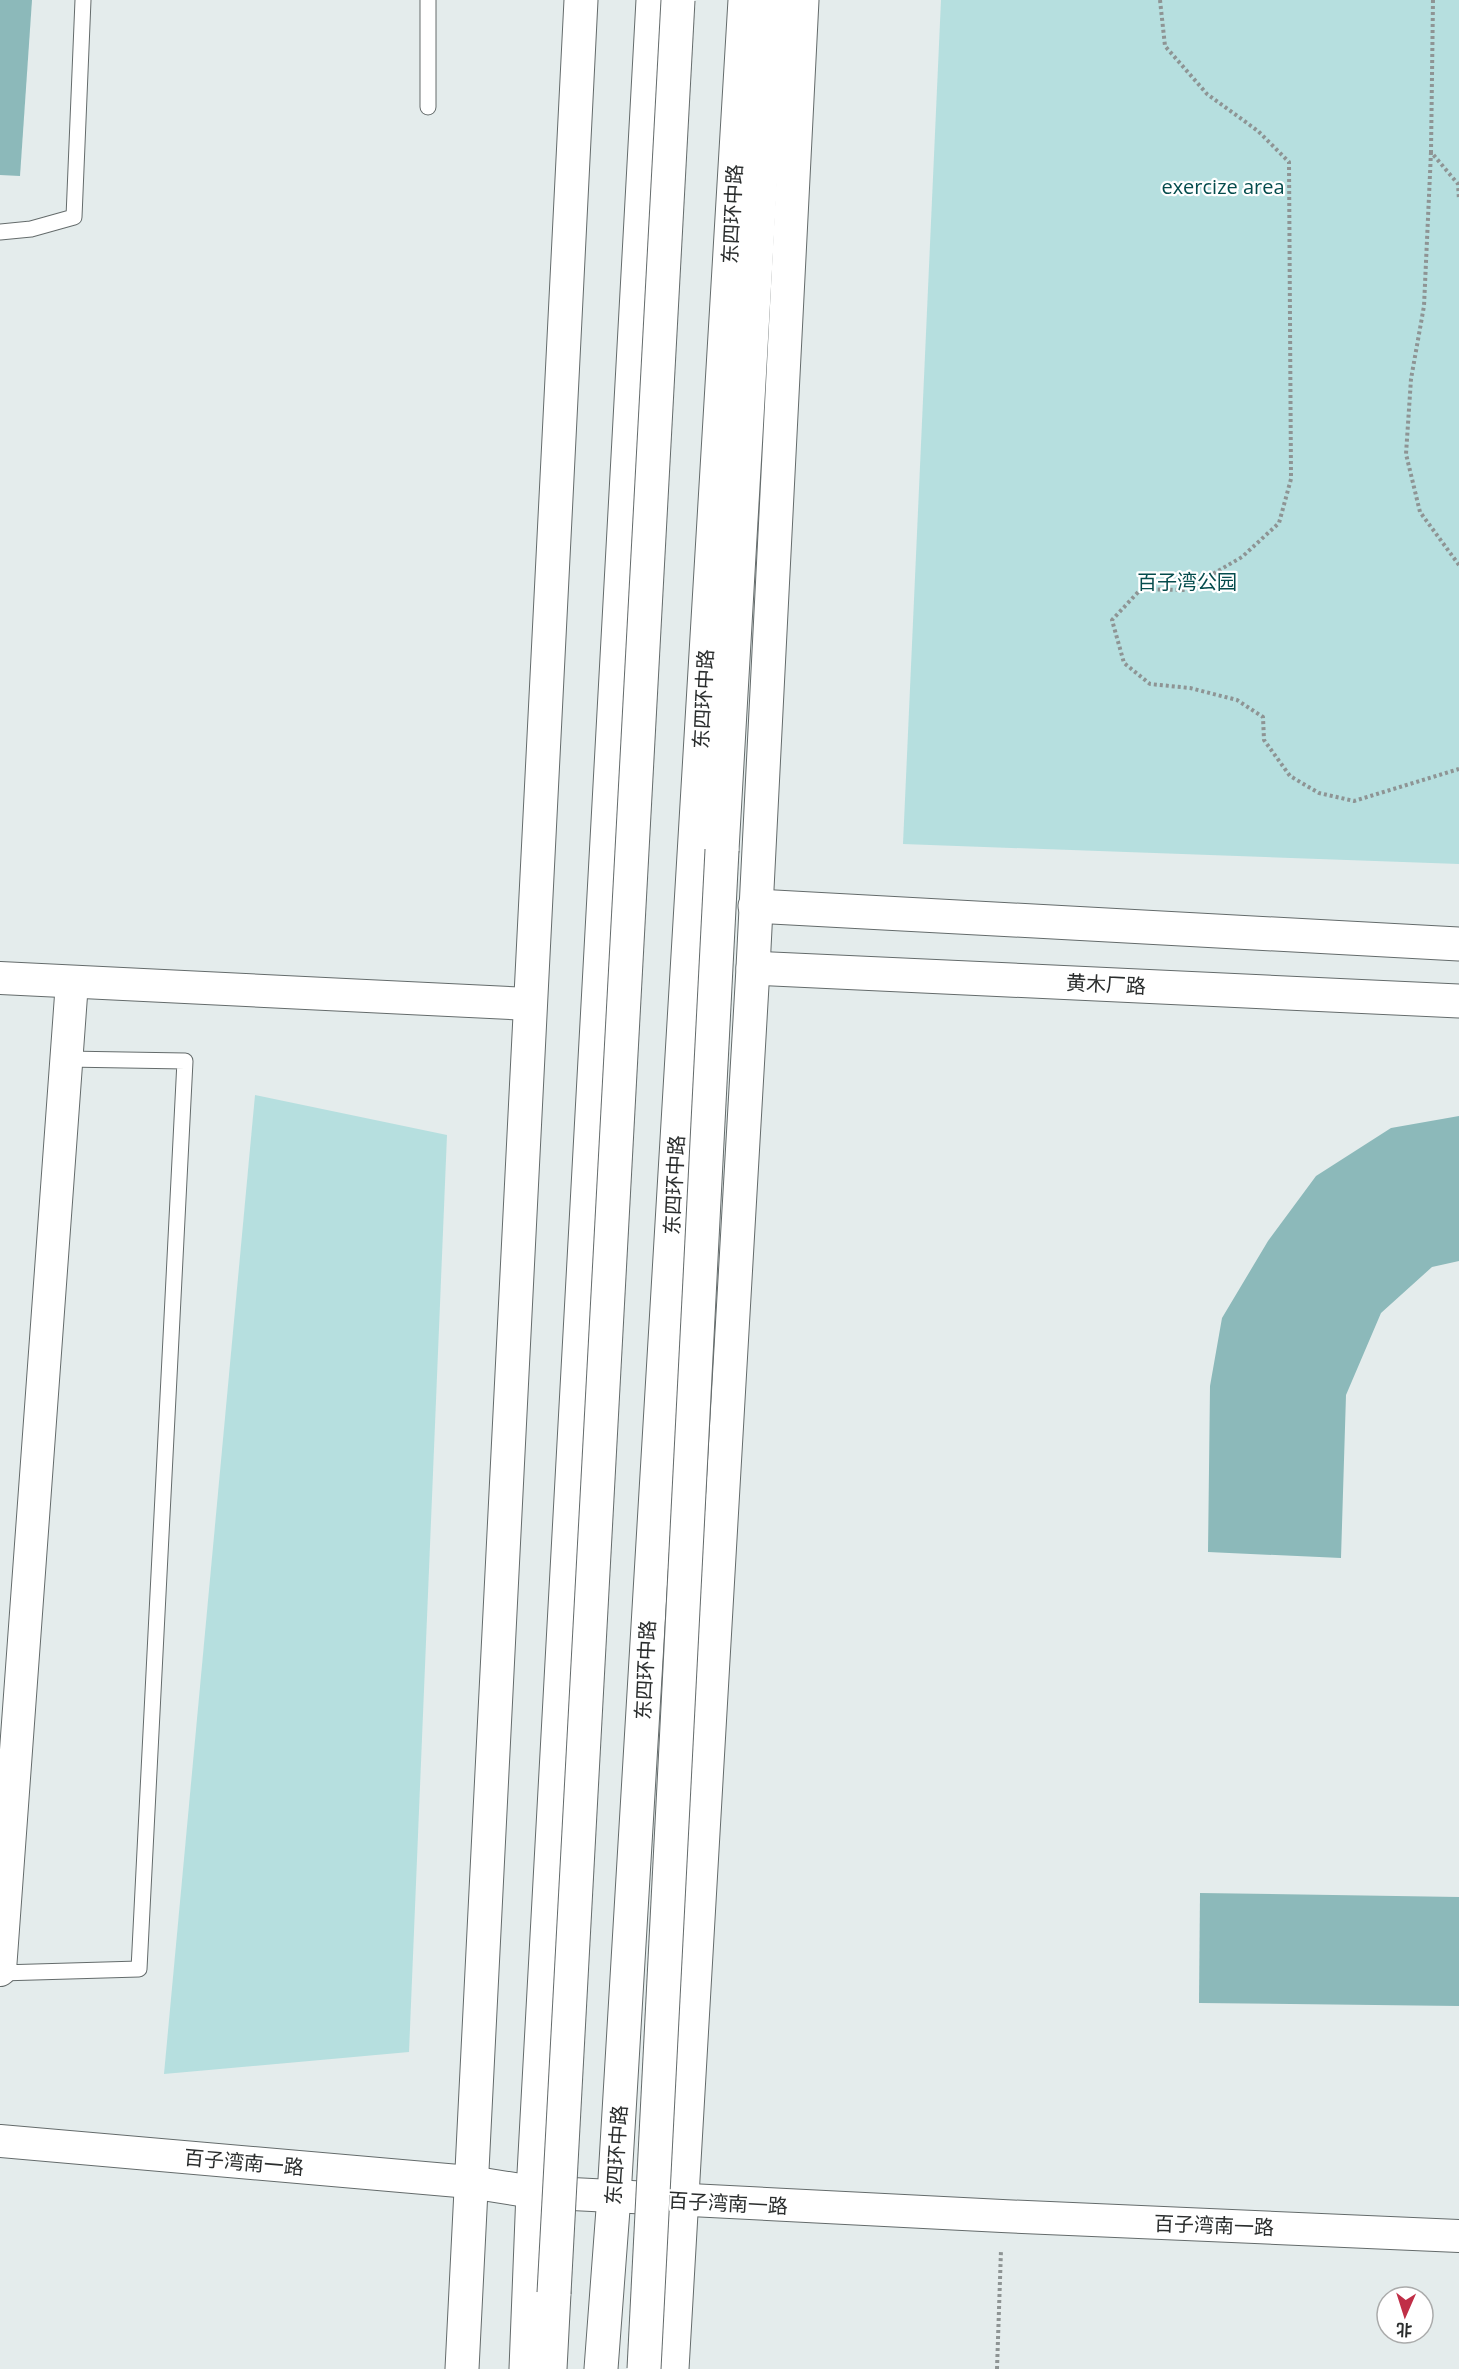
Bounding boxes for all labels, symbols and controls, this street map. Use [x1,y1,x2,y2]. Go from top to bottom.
street label: 东四环中路 [716,163,748,265]
park label: exercize area [1161,173,1285,200]
park label: 百子湾公园 [1137,568,1237,595]
street label: 东四环中路 [687,648,719,750]
street label: 黄木厂路 [1065,968,1147,1000]
street label: 东四环中路 [658,1134,690,1236]
street label: 东四环中路 [629,1619,661,1721]
street label: 东四环中路 [599,2104,633,2206]
street label: 百子湾南一路 [183,2143,305,2181]
street label: 百子湾南一路 [667,2186,789,2220]
street label: 百子湾南一路 [1154,2209,1274,2241]
north arrow [1375,2285,1435,2345]
text: 北 [1396,2319,1413,2341]

